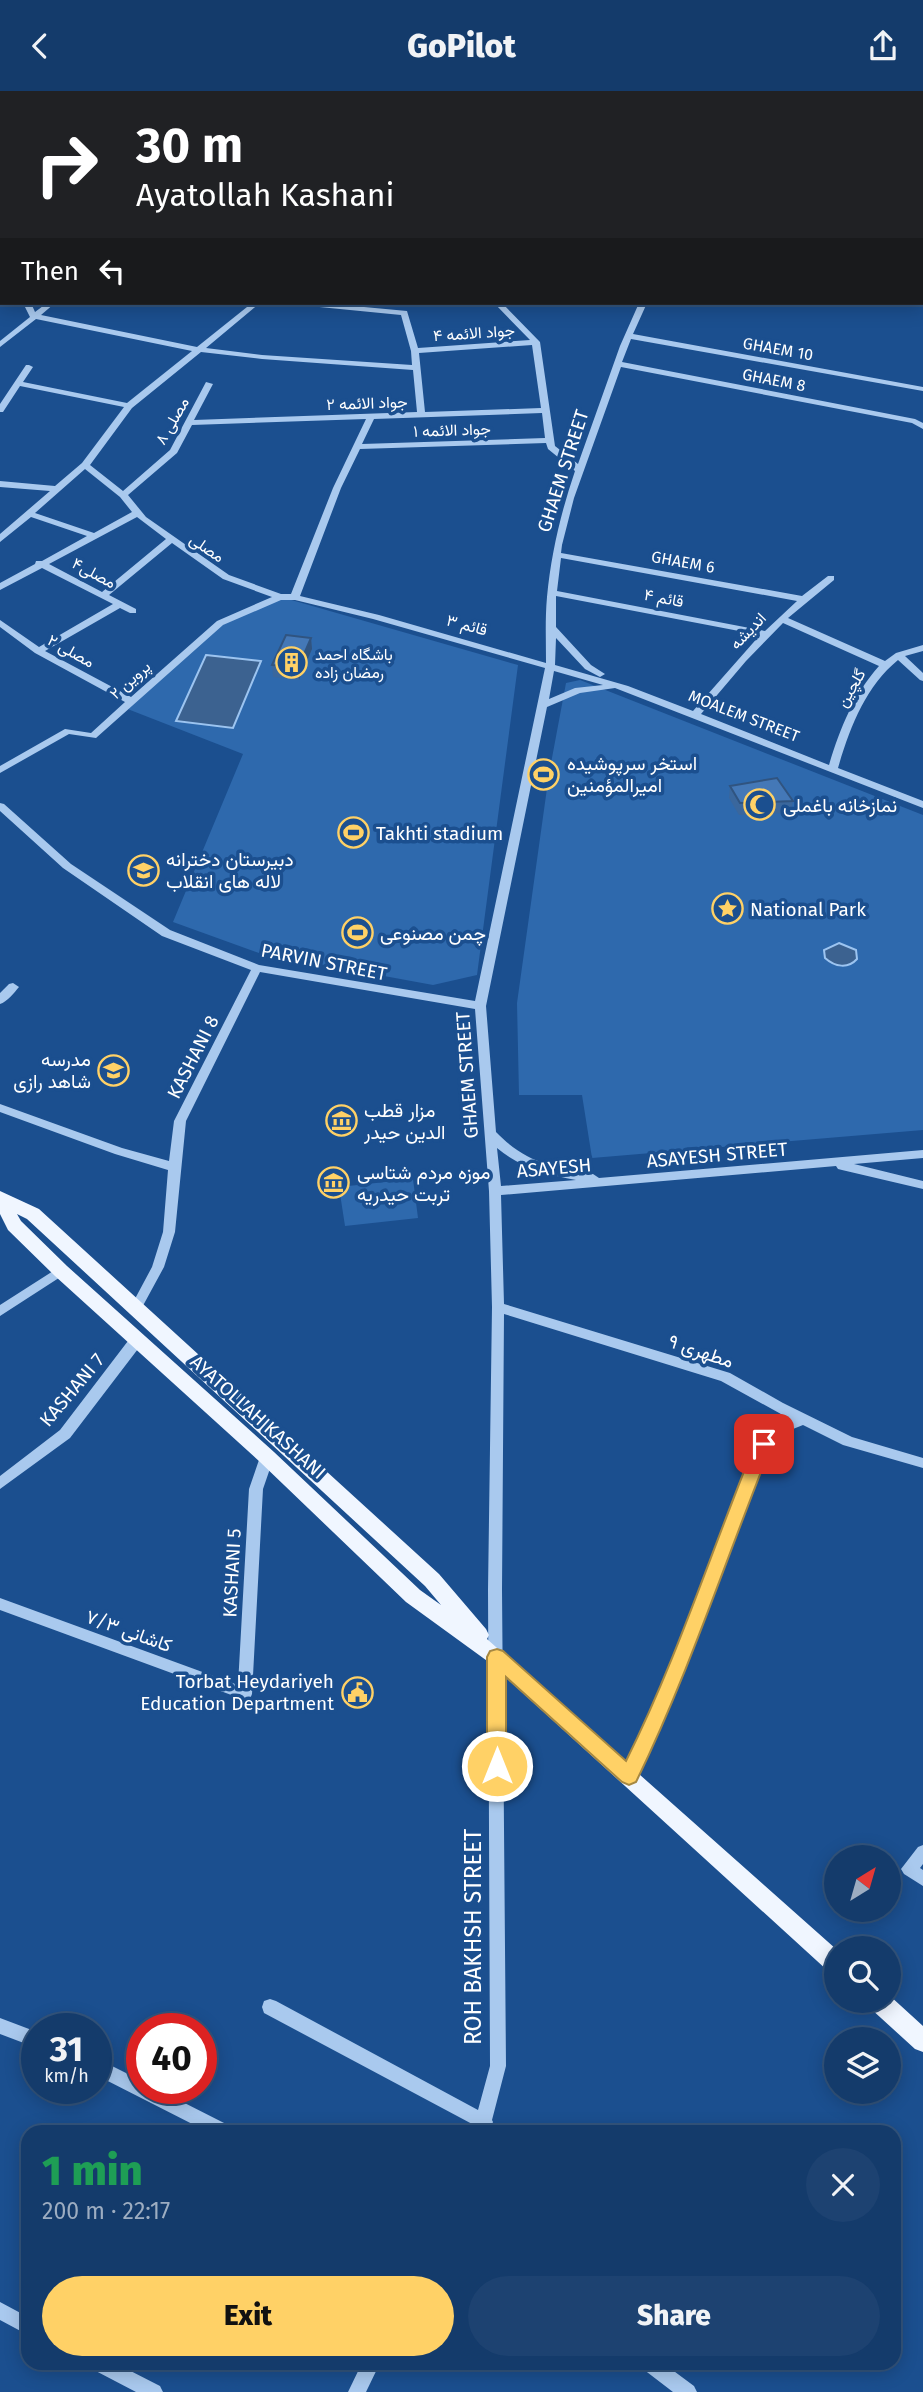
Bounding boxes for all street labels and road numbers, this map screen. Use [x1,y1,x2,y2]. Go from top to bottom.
street label: جواد الائمه ۴ [432,321,516,346]
street label: GHAEM 10 [741,333,815,365]
street label: GHAEM 8 [741,365,808,395]
street label: جواد الائمه ۲ [326,392,408,415]
street label: مصلی ۸ [151,394,194,449]
street label: GHAEM STREET [532,407,594,535]
street label: جواد الائمه ۱ [413,419,491,442]
street label: مصلی [185,530,228,567]
street label: GHAEM 6 [650,547,716,577]
street label: مصلی۴ [68,554,119,593]
street label: قائم ۴ [642,585,685,612]
street label: اندیشه [726,609,770,653]
street label: قائم ۳ [444,610,489,640]
street label: مصلی ۲ [44,630,98,672]
street label: پروین ۲ [106,657,156,705]
street label: گلچین [832,666,871,711]
street label: MOALEM STREET [686,686,803,746]
street label: PARVIN STREET [259,939,389,986]
street label: GHAEM STREET [451,1011,483,1139]
street label: KASHANI 8 [162,1012,224,1102]
street label: ASAYESH STREET [646,1137,789,1173]
street label: ASAYESH [516,1153,592,1183]
street label: مطهری ۹ [665,1329,737,1373]
street label: KASHANI 7 [35,1349,109,1431]
street label: AYATOLLAH KASHANI [186,1350,330,1484]
street label: KASHANI 5 [218,1528,246,1618]
street label: کاشانی ۷/۳ [83,1605,175,1657]
street label: ROH BAKHSH STREET [459,1829,487,2045]

